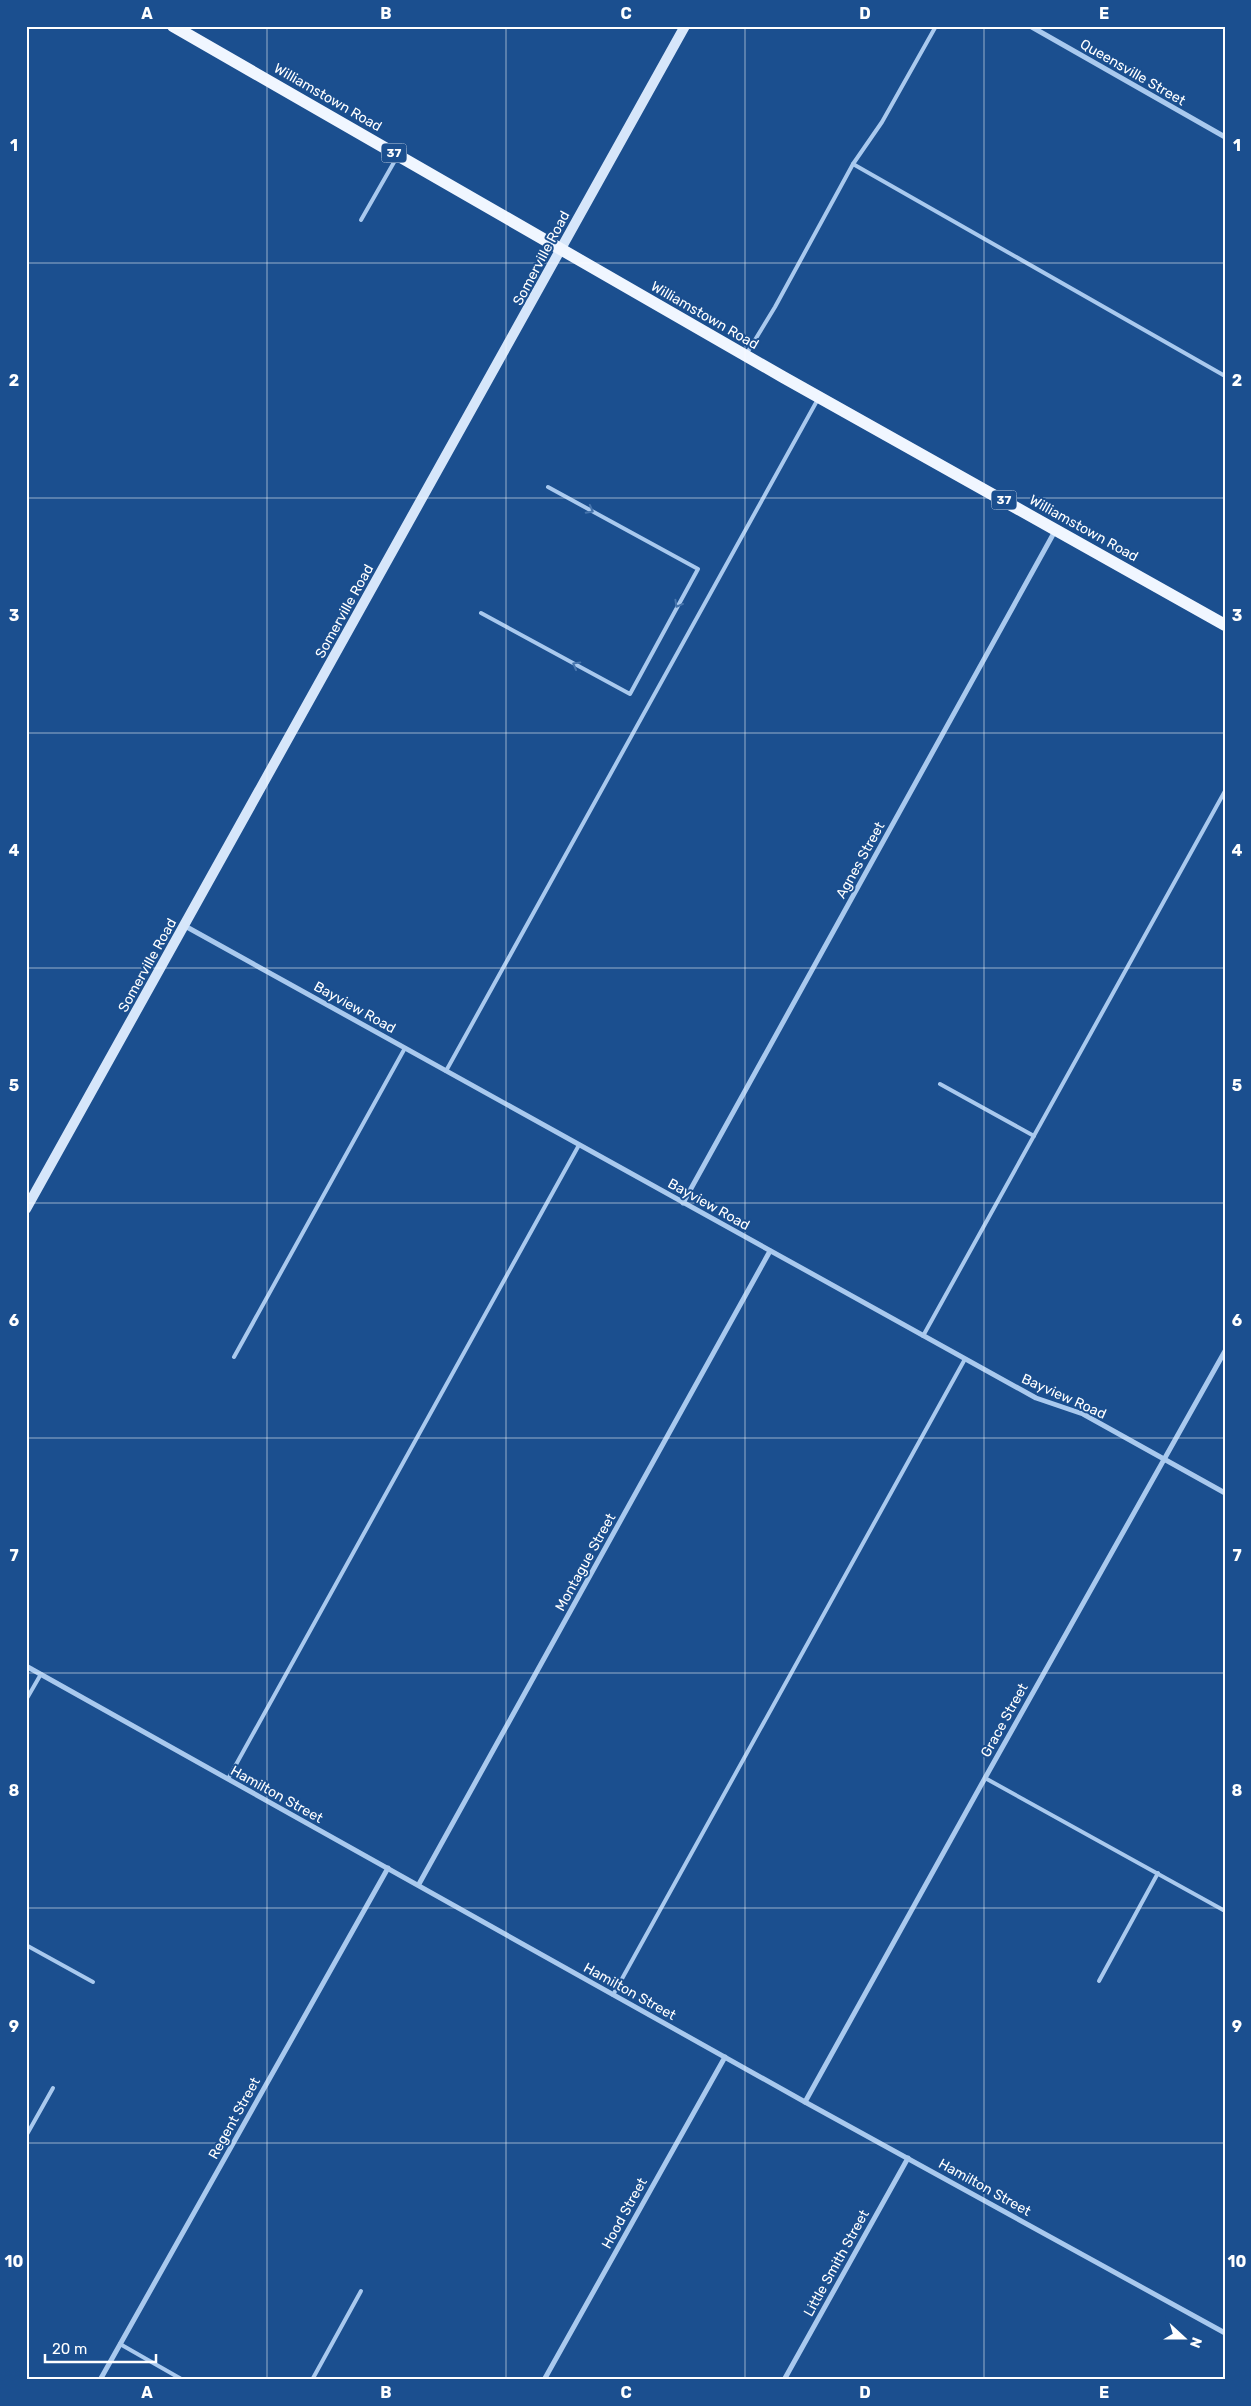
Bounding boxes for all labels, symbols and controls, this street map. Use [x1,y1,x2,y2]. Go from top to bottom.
text: A [141,4,153,23]
text: B [380,4,392,23]
text: C [620,4,632,23]
text: D [859,4,871,23]
text: E [1099,4,1109,23]
street label: Queensville Street [1077,35,1189,110]
street label: Williamstown Road [271,60,385,135]
text: 1 [10,136,18,155]
text: 1 [1233,136,1241,155]
road number: 37 [382,144,406,162]
street label: Somerville Road [509,208,574,308]
street label: Williamstown Road [648,278,762,353]
text: 2 [9,371,19,390]
text: 2 [1232,371,1242,390]
road number: 37 [992,490,1016,510]
street label: Williamstown Road [1026,491,1141,565]
one-way arrow [585,504,594,514]
street label: Somerville Road [312,561,377,661]
one-way arrow [674,599,684,608]
text: 3 [9,606,19,625]
text: 3 [1232,606,1242,625]
one-way arrow [573,661,582,671]
street label: Agnes Street [832,818,889,902]
text: 4 [9,841,20,860]
text: 4 [1232,841,1243,860]
street label: Somerville Road [115,915,180,1015]
street label: Bayview Road [311,978,399,1037]
text: 5 [9,1076,19,1095]
text: 5 [1232,1076,1242,1095]
street label: Bayview Road [665,1175,753,1234]
text: 6 [9,1311,19,1330]
text: 6 [1232,1311,1242,1330]
street label: Bayview Road [1019,1370,1109,1423]
street label: Montague Street [552,1510,620,1614]
text: 7 [9,1546,19,1565]
text: 7 [1232,1546,1242,1565]
street label: Grace Street [977,1680,1032,1760]
street label: Hamilton Street [228,1762,326,1827]
text: 8 [9,1781,20,1800]
text: 8 [1232,1781,1243,1800]
street label: Hamilton Street [581,1959,679,2024]
text: 9 [9,2017,19,2036]
text: 9 [1232,2017,1242,2036]
street label: Regent Street [205,2074,264,2162]
street label: Hamilton Street [936,2155,1034,2220]
street label: Hood Street [598,2174,651,2252]
street label: Little Smith Street [800,2206,873,2320]
text: 10 [5,2252,24,2271]
text: 10 [1228,2252,1247,2271]
north arrow [1158,2314,1208,2364]
scale bar [45,2331,156,2363]
text: N [1186,2335,1205,2350]
text: 20 m [52,2340,87,2358]
text: A [141,2383,153,2402]
text: B [380,2383,392,2402]
text: C [620,2383,632,2402]
text: D [859,2383,871,2402]
text: E [1099,2383,1109,2402]

